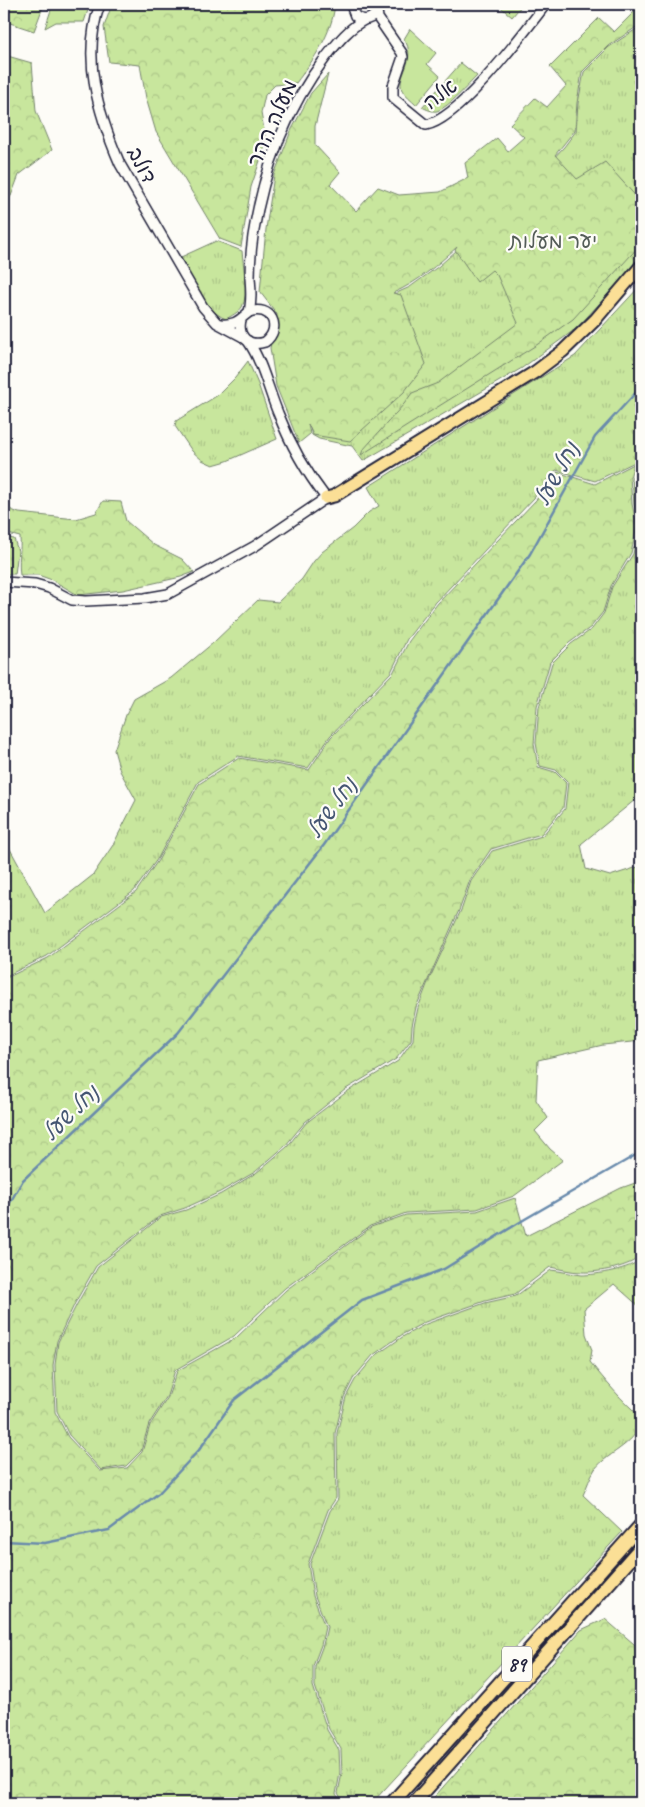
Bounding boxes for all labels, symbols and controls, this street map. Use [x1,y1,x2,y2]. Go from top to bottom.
street label: אלה [418,73,462,115]
street label: מעלה ההר [241,75,303,171]
street label: דולב [122,142,162,188]
park label: יער מעלות [507,228,597,254]
water label: נחל שעל [528,436,586,511]
water label: נחל שעל [301,771,364,844]
water label: נחל שעל [37,1078,106,1147]
road number: 89 [502,1646,532,1682]

